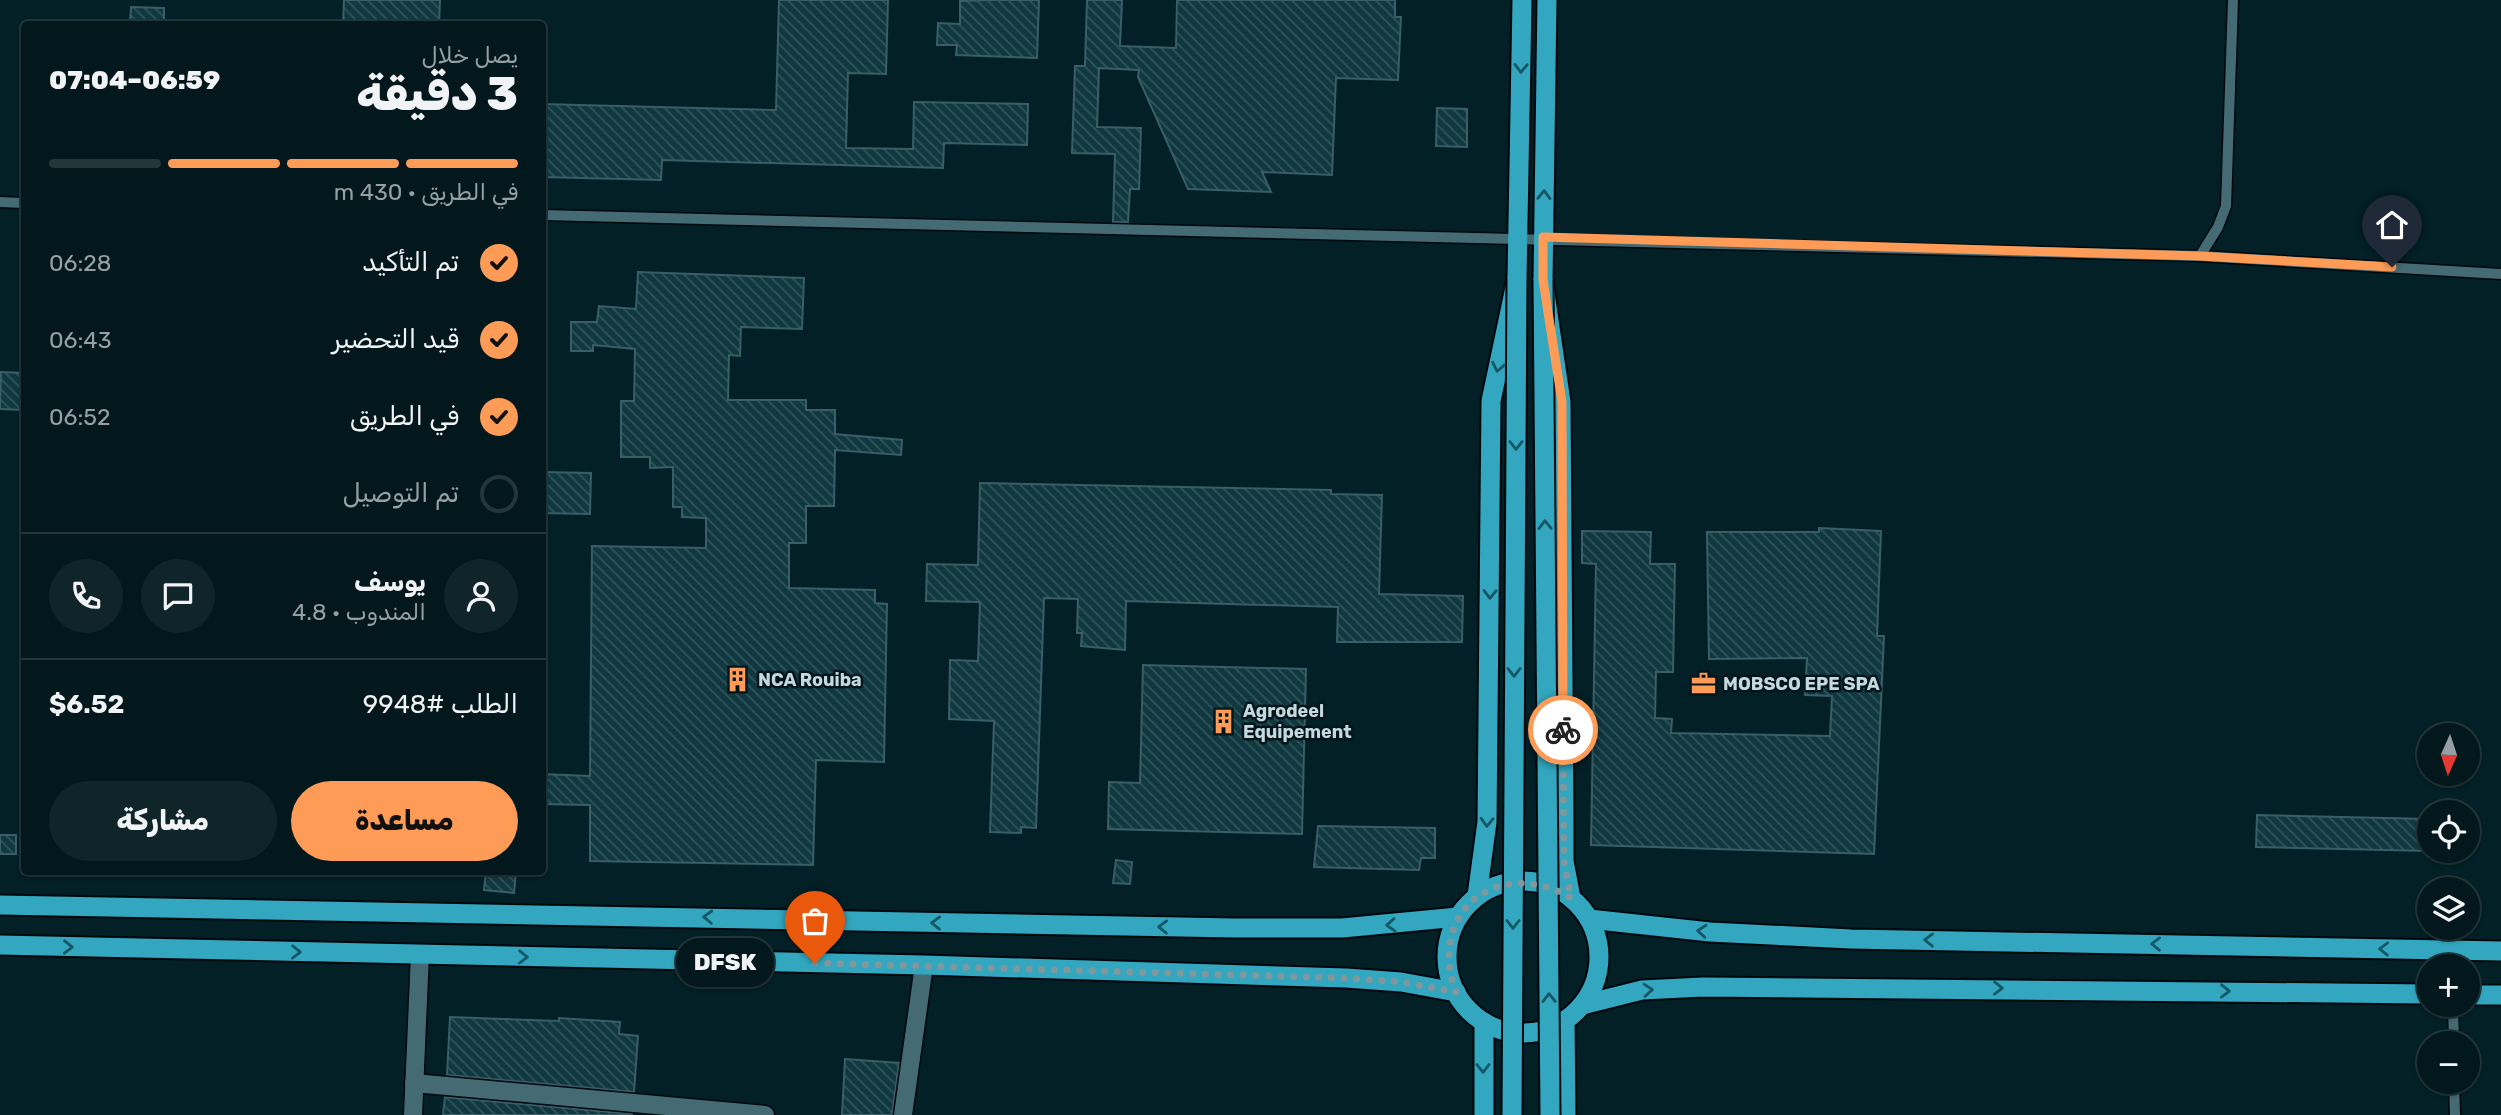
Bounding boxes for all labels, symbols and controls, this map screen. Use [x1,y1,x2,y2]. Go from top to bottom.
text: يصل خلال [422,41,518,69]
one-way arrow [1513,63,1529,74]
text: 06:59–07:04 [49,65,220,96]
text: 3 دقيقة [356,67,518,122]
text: في الطريق · 430 m [334,178,518,206]
one-way arrow [1536,189,1552,199]
pin [2362,195,2422,267]
icon: home [2373,206,2411,244]
icon: check [480,244,518,282]
text: تم التأكيد [362,247,459,278]
text: 06:28 [49,249,112,277]
icon: check [480,321,518,359]
text: قيد التحضير [332,324,459,355]
text: 06:43 [49,326,111,354]
one-way arrow [1492,361,1507,373]
icon: check [480,398,518,436]
text: في الطريق [350,401,459,432]
text: 06:52 [49,403,111,431]
one-way arrow [1508,440,1524,450]
text: تم التوصيل [342,478,459,509]
one-way arrow [1537,520,1553,530]
button: phone [49,559,123,633]
button: chat [141,559,215,633]
button: person [444,559,518,633]
text: يوسف [354,567,426,598]
one-way arrow [1482,589,1497,600]
text: المندوب · 4.8 [292,598,426,626]
building icon: NCA Rouiba [724,666,752,694]
one-way arrow [1507,667,1522,678]
place label: NCA Rouiba [758,669,862,691]
office icon: MOBSCO EPE SPA [1689,670,1717,698]
place label: MOBSCO EPE SPA [1723,673,1880,695]
text: $6.52 [49,689,124,720]
text: الطلب #9948 [363,689,518,720]
courier [1528,695,1598,765]
place label: Agrodeel Equipement [1243,700,1352,743]
building icon: Agrodeel Equipement [1209,707,1237,735]
icon: bike [1544,711,1582,749]
north arrow [2417,723,2480,786]
map controls [2417,723,2480,1094]
button: مشاركة [49,781,277,861]
button: مساعدة [291,781,518,861]
button: locate [2417,800,2480,863]
one-way arrow [1480,816,1495,827]
button: layers [2417,877,2480,940]
pin [785,891,845,963]
icon: bag [796,902,834,940]
one-way arrow [703,910,714,925]
one-way arrow [930,916,941,931]
one-way arrow [1385,917,1396,932]
one-way arrow [1157,919,1168,935]
one-way arrow [1505,919,1521,930]
one-way arrow [1696,924,1707,939]
one-way arrow [1923,933,1934,948]
one-way arrow [2151,937,2162,952]
one-way arrow [63,939,74,954]
callout: DFSK [675,939,773,988]
one-way arrow [2378,941,2389,956]
one-way arrow [290,944,301,959]
text: DFSK [694,948,756,976]
one-way arrow [518,949,529,965]
button: + [2417,954,2480,1017]
one-way arrow [1993,980,2004,996]
one-way arrow [1643,983,1654,998]
one-way arrow [2220,984,2231,999]
one-way arrow [1541,992,1557,1003]
button: − [2417,1031,2480,1094]
one-way arrow [1475,1064,1491,1074]

